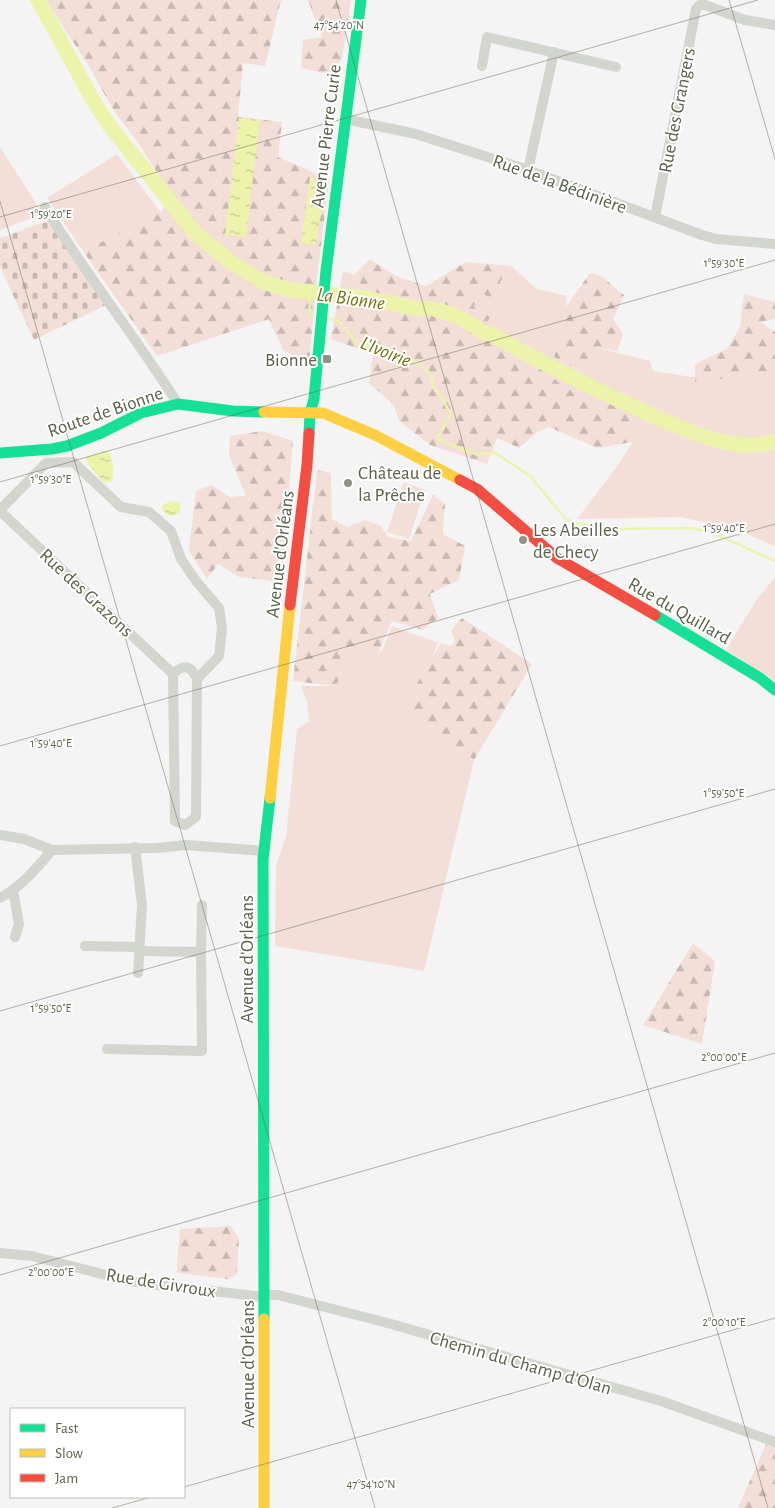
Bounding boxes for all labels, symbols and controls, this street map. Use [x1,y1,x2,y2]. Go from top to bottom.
text: 47°54'20"N [314,19,364,31]
street label: Rue des Grangers [656,46,699,174]
street label: Avenue Pierre Curie [308,63,345,209]
street label: Rue de la Bédinière [490,151,629,218]
text: 1°59'20"E [30,208,72,220]
text: 1°59'30"E [704,257,745,269]
water label: La Bionne [316,284,387,314]
water label: L'Ivoirie [357,333,414,371]
place label: Bionne [265,351,317,370]
marker: Bionne [321,353,333,365]
street label: Route de Bionne [45,384,166,441]
place label: Château de la Prêche [358,464,441,505]
text: 1°59'30"E [31,473,72,485]
marker: Château de la Prêche [342,477,354,489]
street label: Avenue d'Orléans [263,489,298,619]
place label: Les Abeilles de Checy [533,521,619,562]
text: 1°59'40"E [703,522,745,534]
marker: Les Abeilles de Checy [517,534,529,546]
street label: Rue des Grazons [36,545,136,641]
street label: Rue du Quillard [625,574,734,648]
text: 1°59'40"E [30,737,72,749]
text: 1°59'50"E [704,787,745,799]
street label: Avenue d'Orléans [238,895,257,1023]
text: 1°59'50"E [31,1002,72,1014]
text: 2°00'00"E [701,1051,747,1063]
street label: Rue de Givroux [105,1265,217,1302]
text: 2°00'00"E [28,1266,74,1278]
street label: Avenue d'Orléans [239,1300,258,1428]
text: 2°00'10"E [702,1316,746,1328]
street label: Chemin du Champ d'Olan [428,1328,614,1399]
legend [10,1408,185,1498]
text: Fast [55,1421,79,1436]
text: Slow [55,1446,83,1461]
text: Jam [55,1471,78,1486]
text: 47°54'10"N [346,1478,396,1490]

